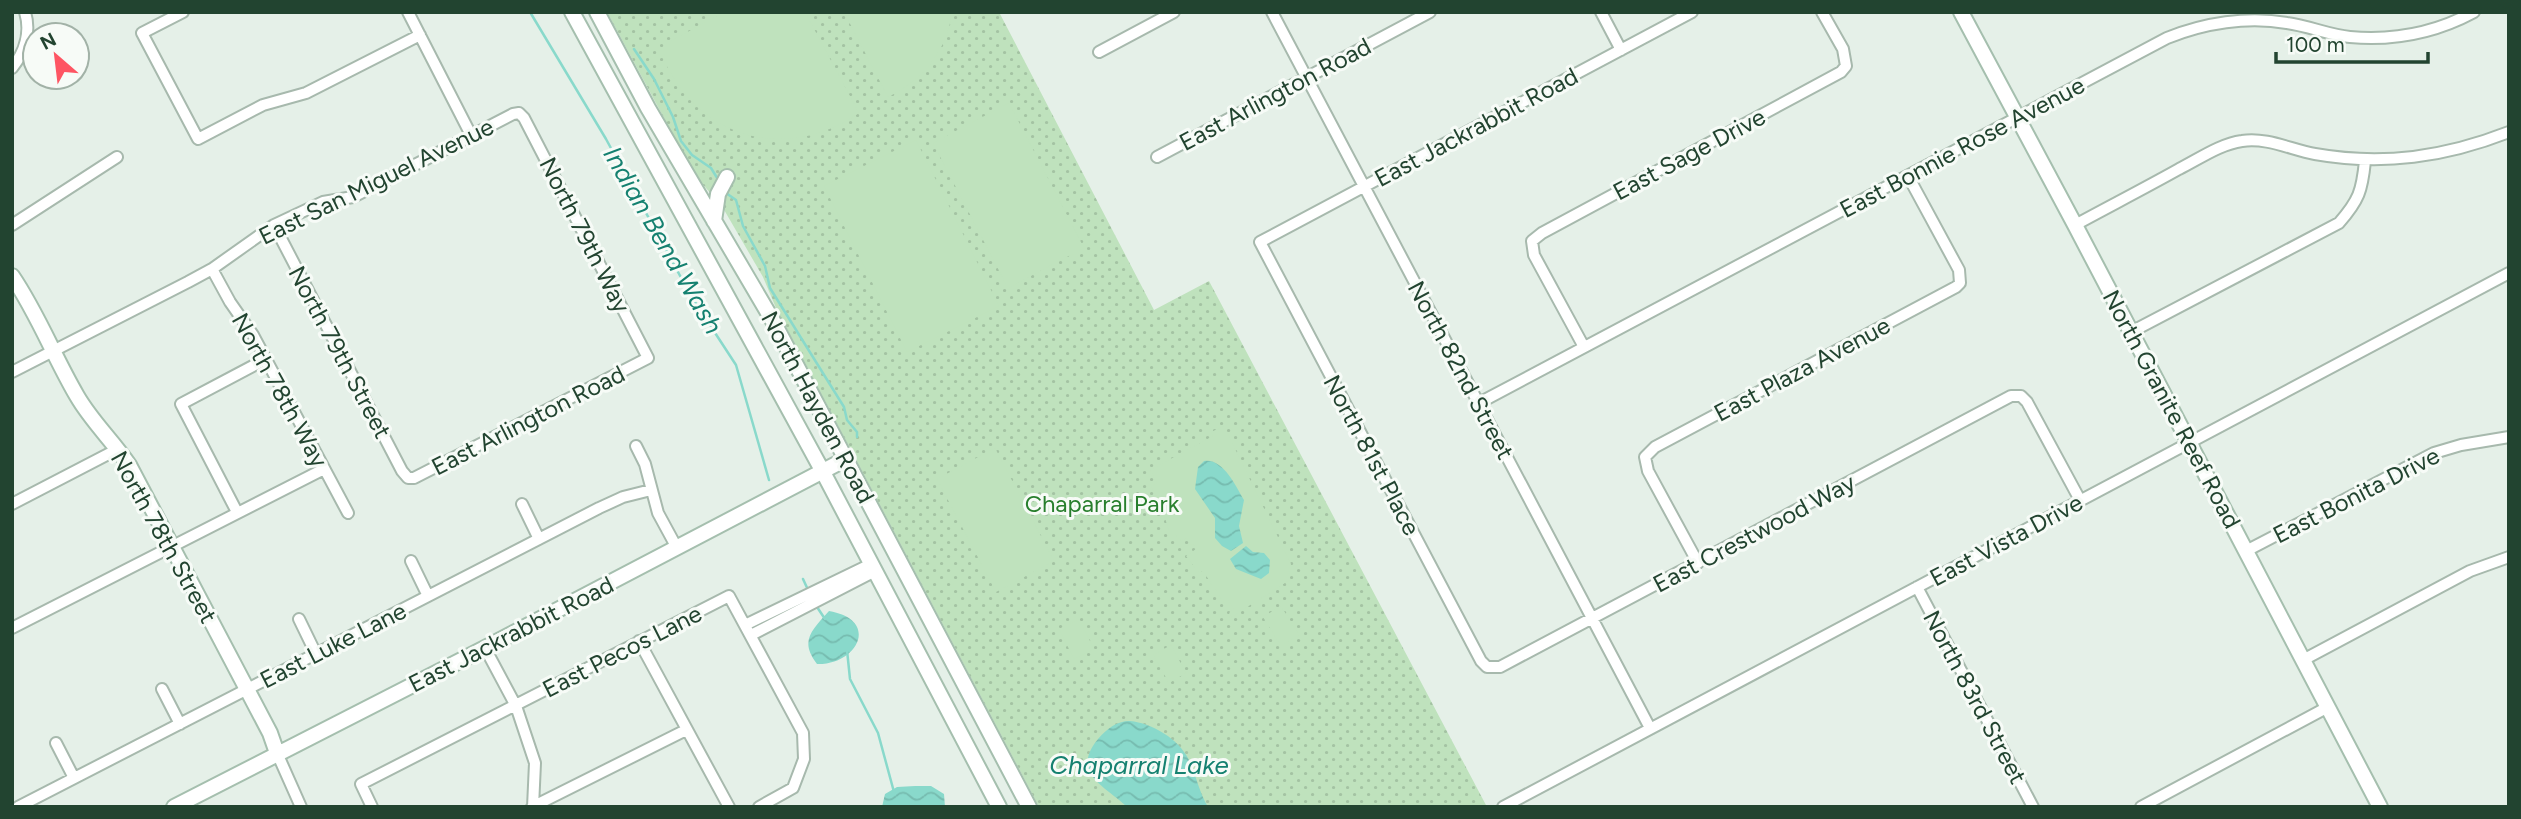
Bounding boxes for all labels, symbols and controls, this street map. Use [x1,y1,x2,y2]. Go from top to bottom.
north arrow [21,21,91,91]
scale bar [2276,21,2428,65]
text: N [36,28,60,55]
street label: East Arlington Road [1174,31,1376,157]
text: 100 m [2286,32,2345,57]
street label: East Jackrabbit Road [1369,61,1583,193]
street label: East Bonnie Rose Avenue [1835,70,2089,224]
street label: East Sage Drive [1608,102,1770,206]
street label: East San Miguel Avenue [254,111,498,251]
water label: Indian Bend Wash [596,141,730,339]
street label: North 79th Way [533,152,637,318]
street label: North 79th Street [282,261,398,443]
street label: North 82nd Street [1402,276,1520,464]
street label: North Granite Reef Road [2097,285,2247,533]
street label: North Hayden Road [755,306,881,508]
street label: North 78th Way [226,308,335,472]
street label: East Plaza Avenue [1709,310,1895,428]
street label: East Arlington Road [427,359,629,481]
street label: North 81st Place [1318,370,1426,540]
street label: East Bonita Drive [2268,441,2444,549]
street label: North 78th Street [105,446,223,628]
street label: East Crestwood Way [1648,467,1860,599]
street label: East Vista Drive [1925,488,2087,592]
park label: Chaparral Park [1025,489,1180,518]
street label: East Jackrabbit Road [404,570,618,698]
street label: East Luke Lane [255,596,411,694]
street label: East Pecos Lane [538,598,706,704]
street label: North 83rd Street [1917,605,2033,789]
water label: Chaparral Lake [1049,749,1229,781]

